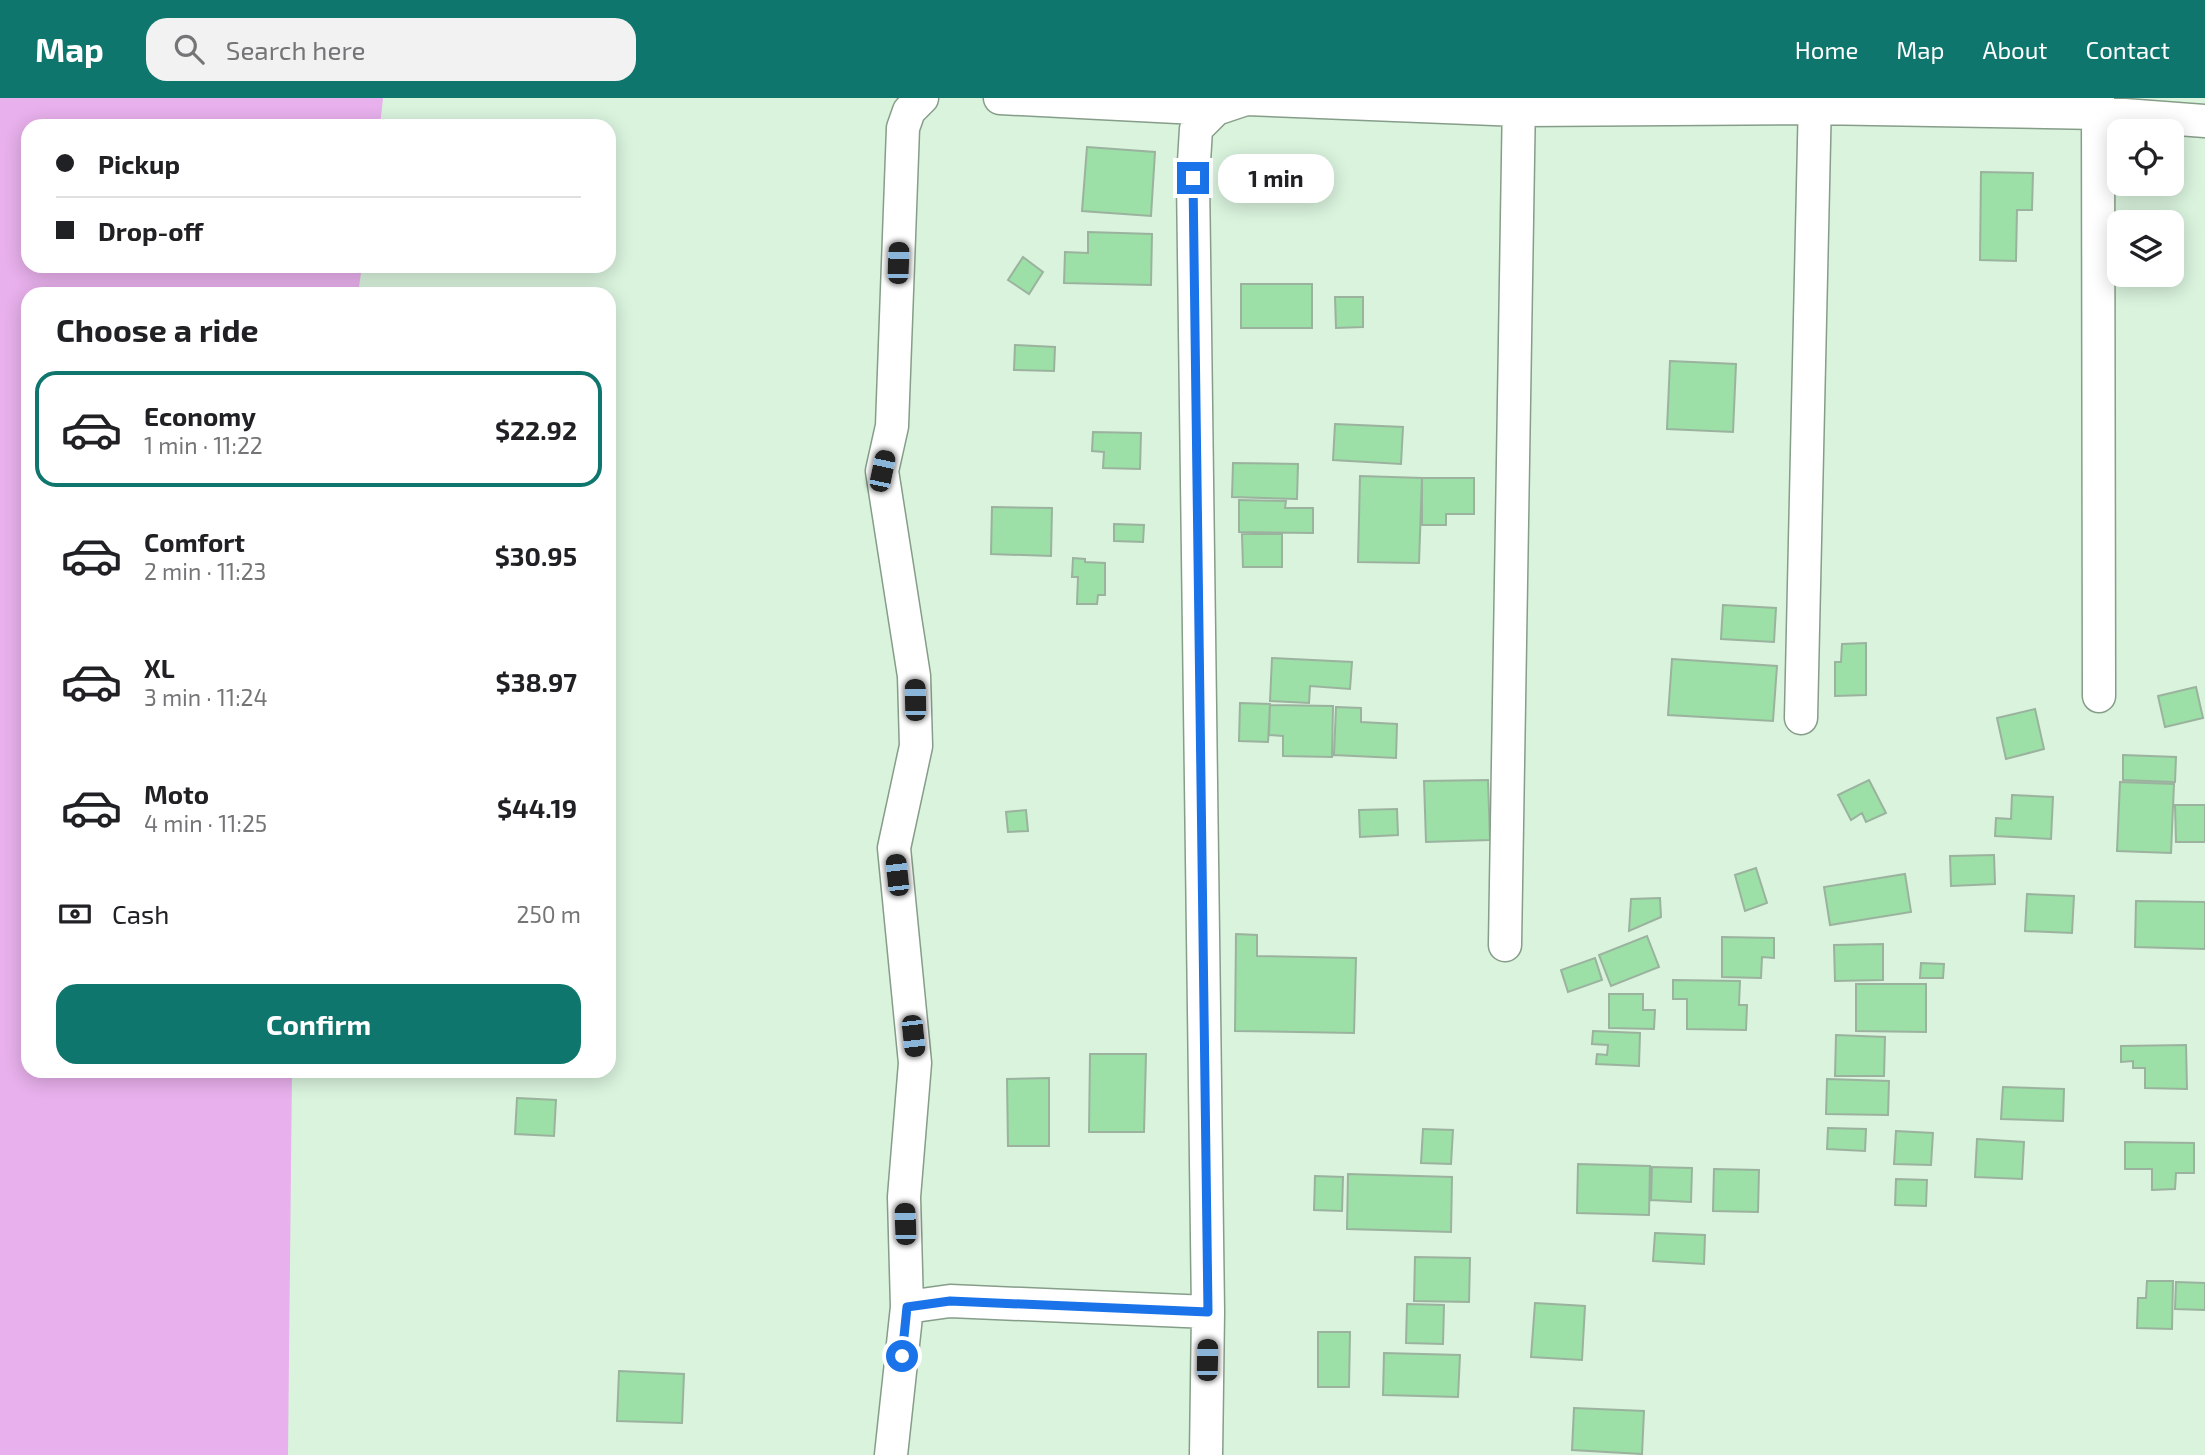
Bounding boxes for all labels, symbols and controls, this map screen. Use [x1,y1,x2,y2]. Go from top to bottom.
search box [146,18,636,81]
text: Map [35,29,104,69]
icon: search [170,30,208,68]
text: Search here [226,34,365,65]
text: Home [1795,35,1858,64]
text: Map [1896,35,1944,64]
text: About [1982,35,2048,64]
text: Contact [2086,35,2170,64]
map controls [2107,119,2184,287]
button: locate [2107,119,2184,196]
text: Pickup [98,148,180,179]
callout: 1 min [1218,154,1333,202]
route end [1177,162,1209,194]
text: 1 min [1248,164,1304,192]
button: layers [2107,210,2184,287]
text: Drop-off [98,215,203,246]
car [887,242,910,284]
text: Choose a ride [56,310,259,348]
icon: car [60,398,123,461]
text: Economy [144,400,256,431]
text: $22.92 [495,414,577,445]
text: 1 min · 11:22 [144,431,263,459]
car [868,448,897,494]
icon: car [60,524,123,587]
text: Comfort [144,526,245,557]
text: $30.95 [495,540,577,571]
text: 2 min · 11:23 [144,557,266,585]
icon: car [60,650,123,713]
text: XL [144,652,175,683]
text: $38.97 [496,666,577,697]
car [905,679,926,721]
text: 3 min · 11:24 [144,683,268,711]
icon: car [60,776,123,839]
text: Moto [144,778,209,809]
text: $44.19 [497,792,577,823]
text: 4 min · 11:25 [144,809,267,837]
car [885,853,910,897]
icon: cash [56,895,94,933]
text: Cash [112,898,169,929]
text: 250 m [517,900,581,928]
button: Confirm [56,984,581,1064]
car [901,1014,926,1058]
car [894,1203,917,1245]
car [1197,1339,1218,1381]
route start [886,1340,918,1372]

